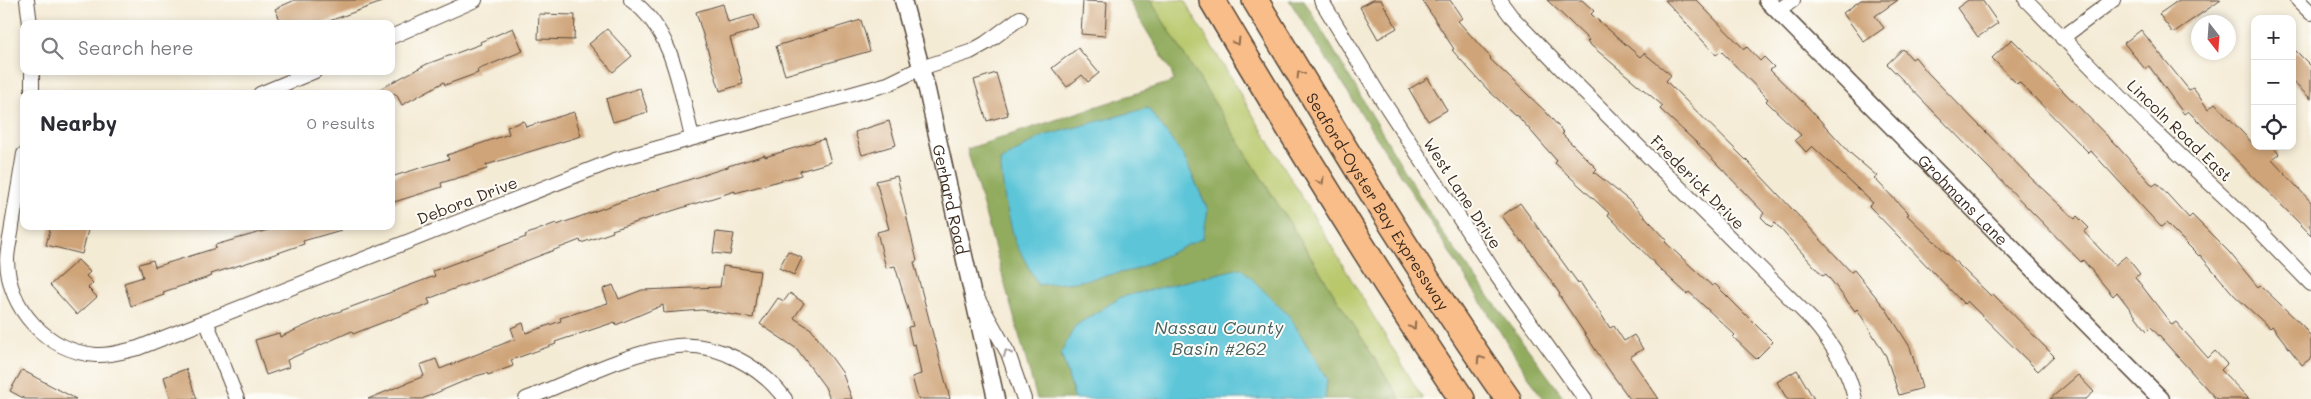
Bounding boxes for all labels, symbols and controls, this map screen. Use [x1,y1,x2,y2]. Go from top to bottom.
north arrow [2191,15,2236,60]
map controls [2251,15,2296,150]
button: + [2251,15,2296,60]
search box [20,20,395,75]
icon: search [38,34,66,62]
text: Search here [78,35,194,60]
one-way arrow [1230,36,1240,45]
button: − [2251,60,2296,105]
one-way arrow [1296,70,1306,79]
street label: Lincoln Road East [2123,75,2237,185]
street label: Seaford-Oyster Bay Expressway [1302,88,1455,314]
button: locate [2251,105,2296,150]
text: Nearby [40,109,117,136]
text: 0 results [307,112,375,133]
street label: Frederick Drive [1646,130,1750,234]
street label: West Lane Drive [1419,133,1507,253]
street label: Gerhard Road [929,142,974,256]
street label: Grohmans Lane [1914,149,2013,249]
street label: Debora Drive [414,171,520,229]
one-way arrow [1314,175,1324,184]
water label: Nassau County Basin #262 [1154,315,1284,360]
one-way arrow [1407,320,1416,330]
one-way arrow [1003,349,1013,358]
one-way arrow [1477,355,1486,365]

